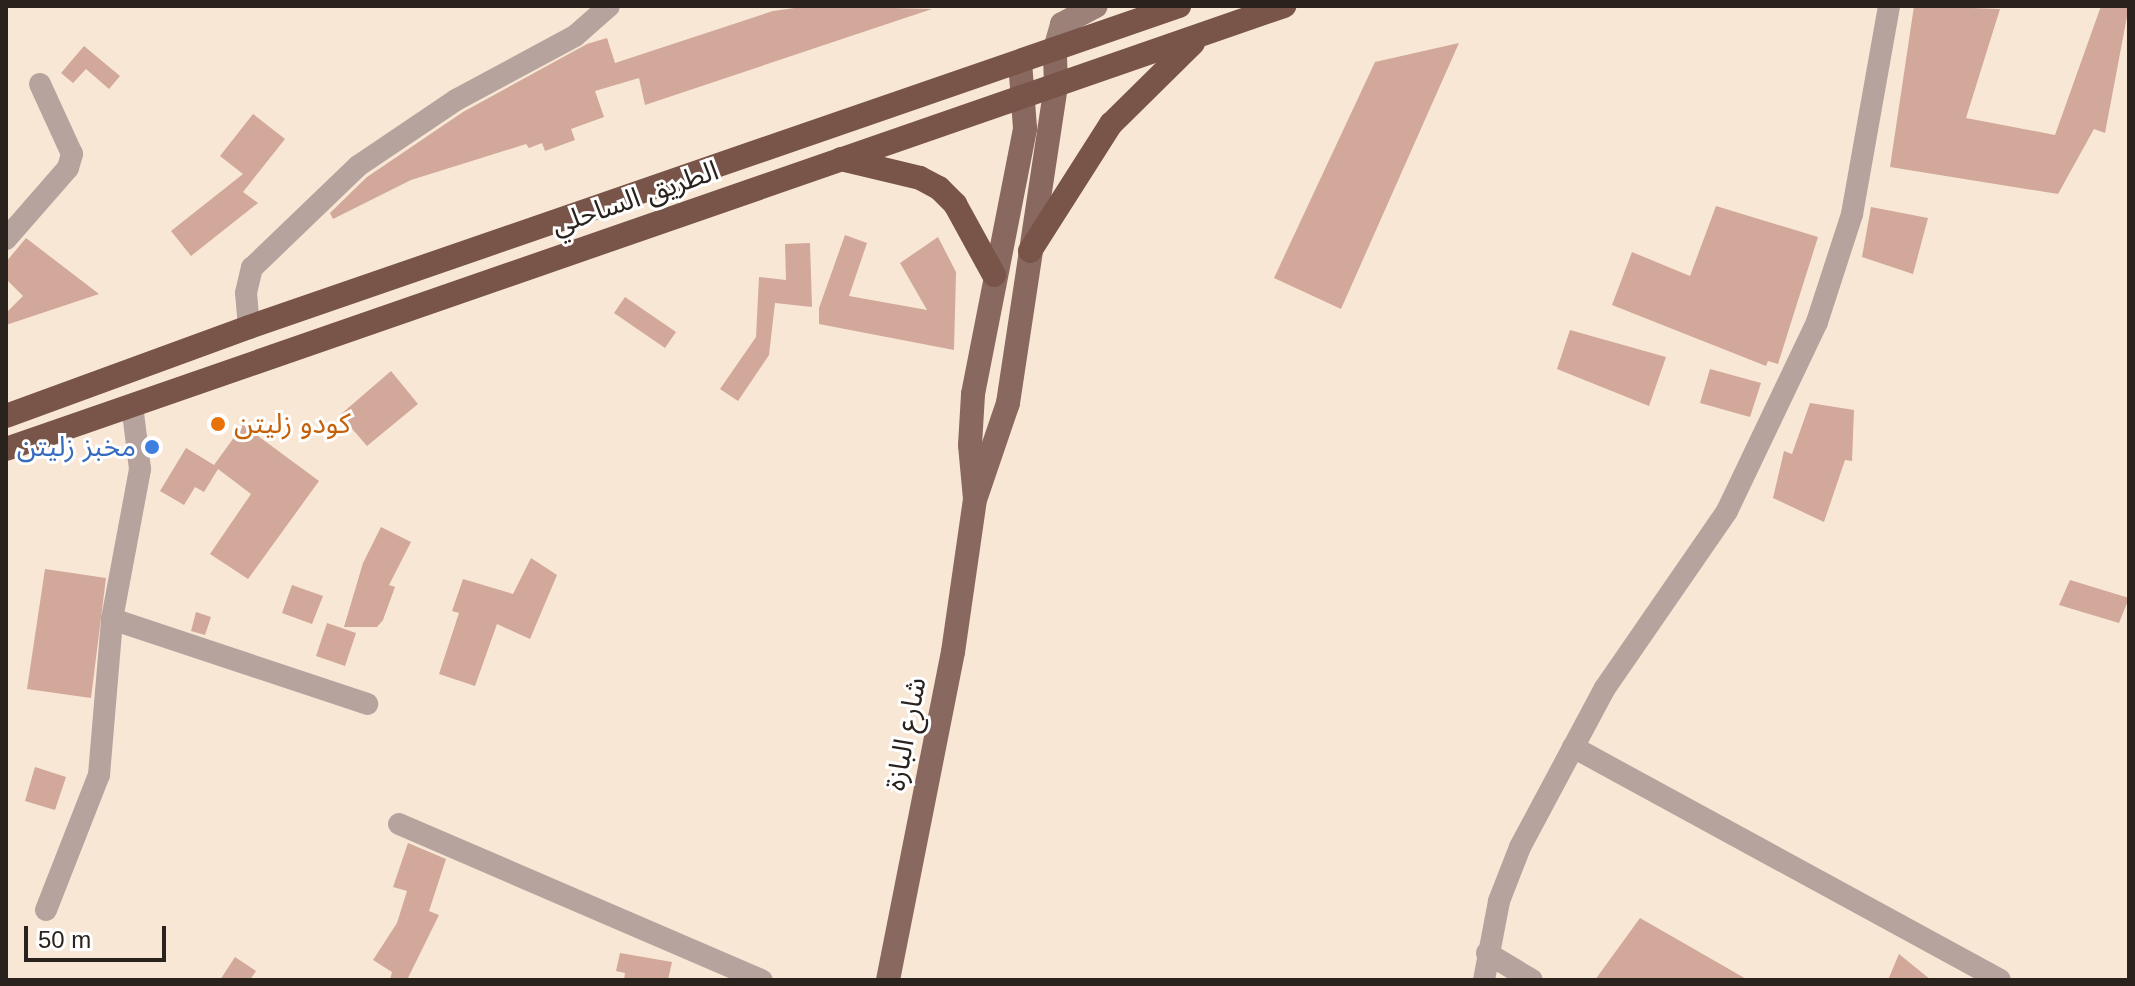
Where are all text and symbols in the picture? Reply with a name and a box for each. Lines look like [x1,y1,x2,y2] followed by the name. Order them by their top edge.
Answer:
[547,154,723,242] street label: الطريق الساحلي
[234,407,351,441] place label: كودو زليتن
[209,415,227,433] marker: كودو زليتن
[17,430,136,464] place label: مخبز زليتن
[143,438,161,456] marker: مخبز زليتن
[879,675,933,793] street label: شارع البازة
[28,910,170,960] scale bar
[38,926,91,953] text: 50 m

